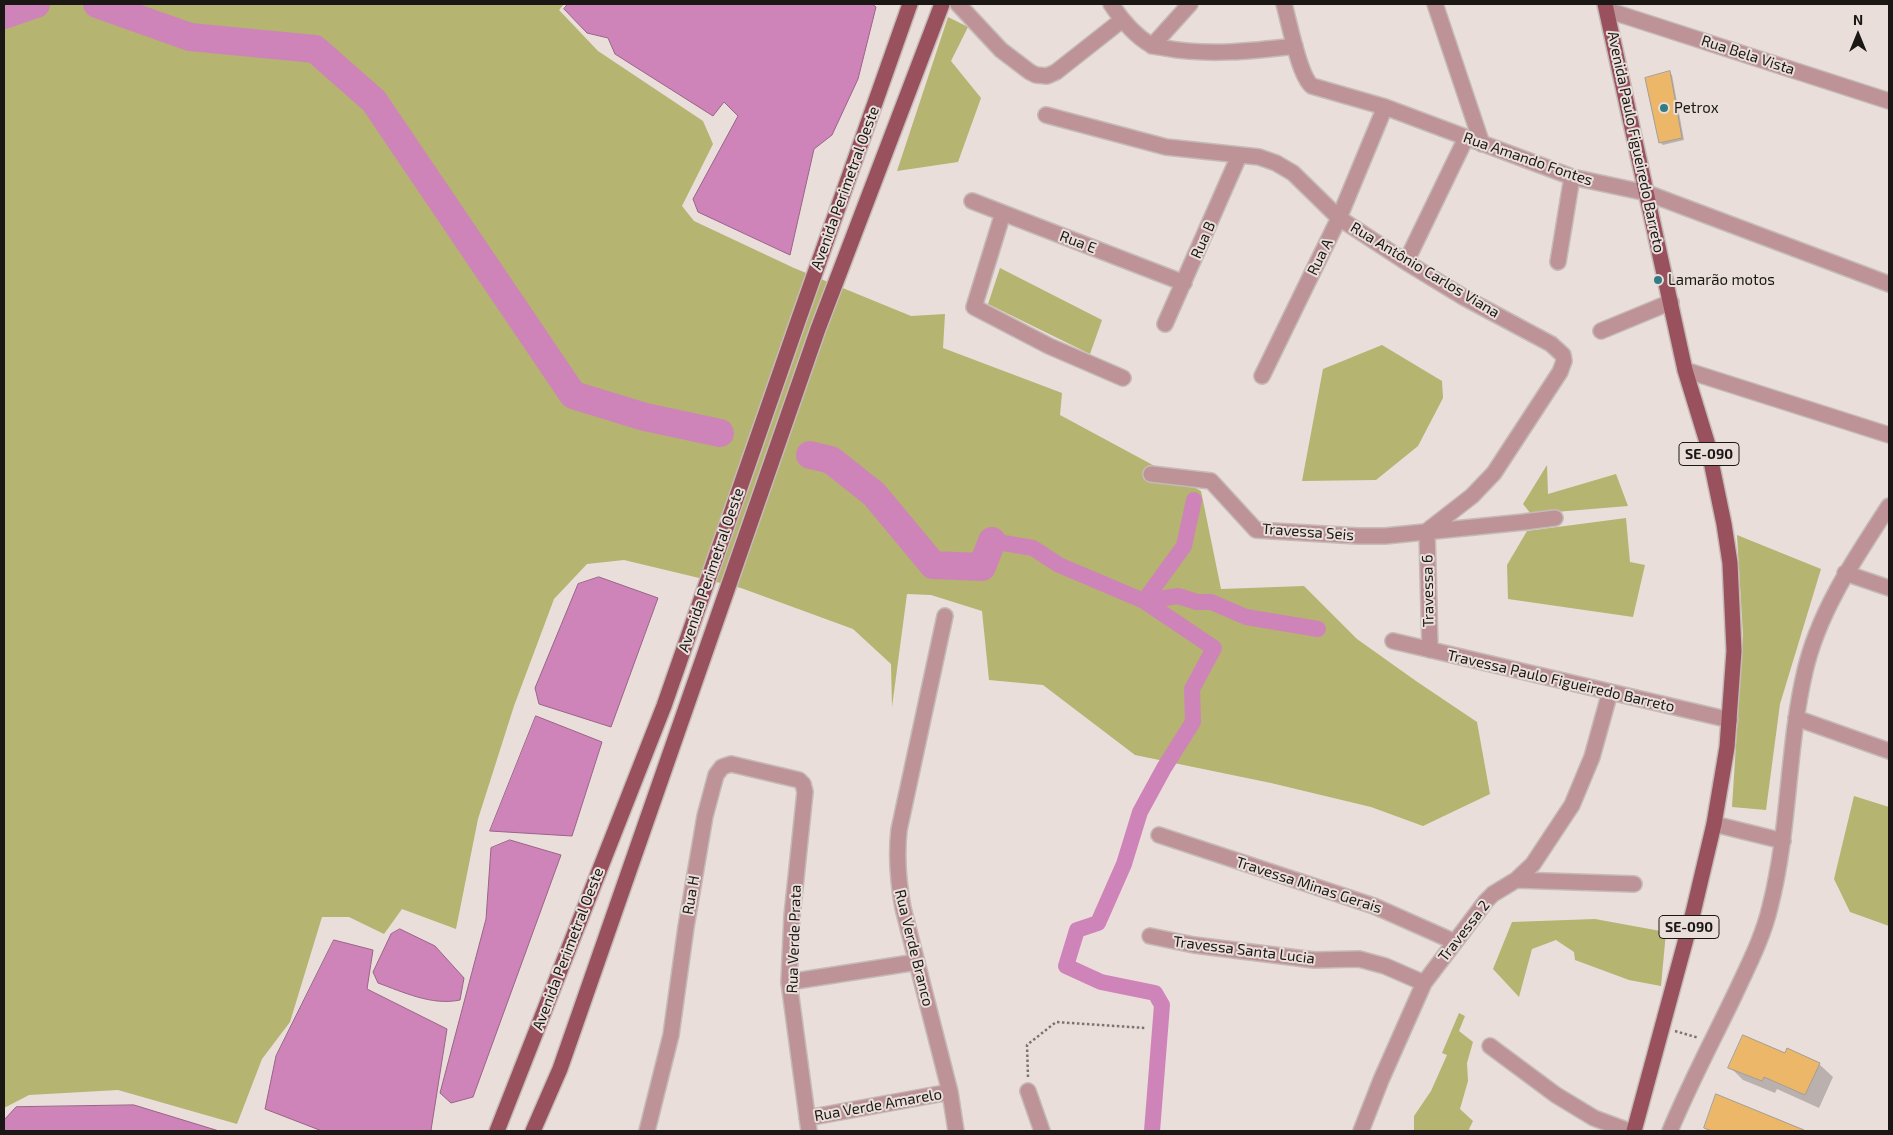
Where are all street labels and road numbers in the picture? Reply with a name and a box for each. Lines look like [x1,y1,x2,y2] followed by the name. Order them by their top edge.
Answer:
[1604,30,1668,254] street label: Avenida Paulo Figueiredo Barreto
[1699,31,1797,79] street label: Rua Bela Vista
[807,104,883,272] street label: Avenida Perimetral Oeste
[1461,128,1595,190] street label: Rua Amando Fontes
[1347,218,1503,322] street label: Rua Antônio Carlos Viana
[1187,219,1219,261] street label: Rua B
[1057,227,1099,257] street label: Rua E
[1303,236,1337,278] street label: Rua A
[1679,442,1739,466] road number: SE-090
[674,486,748,654] street label: Avenida Perimetral Oeste
[1261,520,1355,544] street label: Travessa Seis
[1418,554,1438,628] street label: Travessa 6
[1446,646,1676,716] street label: Travessa Paulo Figueiredo Barreto
[1234,853,1384,917] street label: Travessa Minas Gerais
[529,865,607,1033] street label: Avenida Perimetral Oeste
[679,874,703,916] street label: Rua H
[783,884,805,994] street label: Rua Verde Prata
[891,888,937,1008] street label: Rua Verde Branco
[1435,897,1493,965] street label: Travessa 2
[1659,916,1719,939] road number: SE-090
[1172,932,1316,968] street label: Travessa Santa Lucia
[813,1085,943,1125] street label: Rua Verde Amarelo

